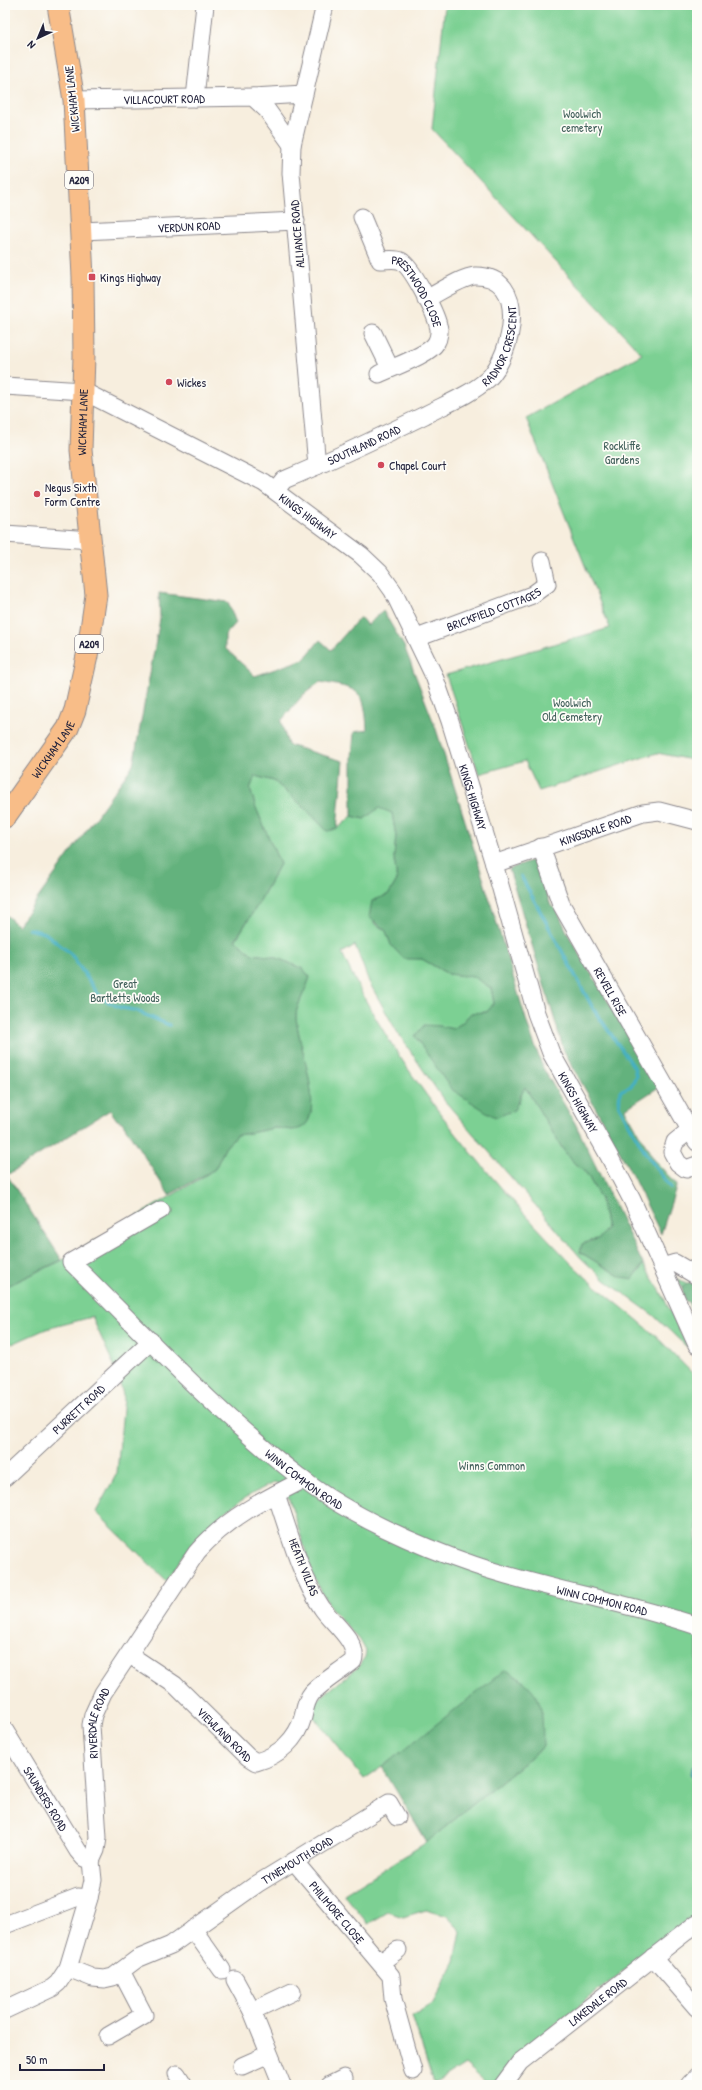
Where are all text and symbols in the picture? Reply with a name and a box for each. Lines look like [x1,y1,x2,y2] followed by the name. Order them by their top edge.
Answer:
[18,18,58,58] north arrow
[24,38,38,52] text: N
[60,64,84,133] street label: WICKHAM LANE
[123,89,205,108] street label: VILLACOURT ROAD
[562,105,602,136] park label: Woolwich cemetery
[65,171,93,189] road number: A209
[286,199,308,269] street label: ALLIANCE ROAD
[157,216,221,236] street label: VERDUN ROAD
[391,251,447,329] street label: PRESTWOOD CLOSE
[100,269,161,286] place label: Kings Highway
[87,272,97,282] marker: Kings Highway
[478,305,520,390] street label: RADNOR CRESCENT
[177,374,206,391] place label: Wickes
[164,377,174,387] marker: Wickes
[72,388,91,456] street label: WICKHAM LANE
[324,420,403,469] street label: SOUTHLAND ROAD
[604,437,641,468] park label: Rockliffe Gardens
[389,457,447,474] place label: Chapel Court
[376,460,386,470] marker: Chapel Court
[44,479,100,510] place label: Negus Sixth Form Centre
[32,489,42,499] marker: Negus Sixth Form Centre
[276,489,341,543] street label: KINGS HIGHWAY
[444,582,545,635] street label: BRICKFIELD COTTAGES
[75,635,103,653] road number: A209
[542,694,602,725] park label: Woolwich Old Cemetery
[27,718,79,781] street label: WICKHAM LANE
[455,762,492,833] street label: KINGS HIGHWAY
[557,809,634,849] street label: KINGSDALE ROAD
[590,964,632,1019] street label: REVELL RISE
[90,975,160,1006] park label: Great Bartletts Woods
[555,1068,603,1136] street label: KINGS HIGHWAY
[48,1380,108,1438] street label: PURRETT ROAD
[262,1445,347,1513] street label: WINN COMMON ROAD
[459,1457,525,1474] park label: Winns Common
[285,1536,323,1599] street label: HEATH VILLAS
[555,1580,650,1619] street label: WINN COMMON ROAD
[82,1683,113,1759] street label: RIVERDALE ROAD
[193,1703,255,1766] street label: VIEWLAND ROAD
[20,1763,72,1834] street label: SAUNDERS ROAD
[258,1831,336,1888] street label: TYNEMOUTH ROAD
[306,1877,369,1948] street label: PHILIMORE CLOSE
[565,1973,630,2029] street label: LAKEDALE ROAD
[20,2046,104,2072] scale bar
[26,2051,47,2068] text: 50 m

